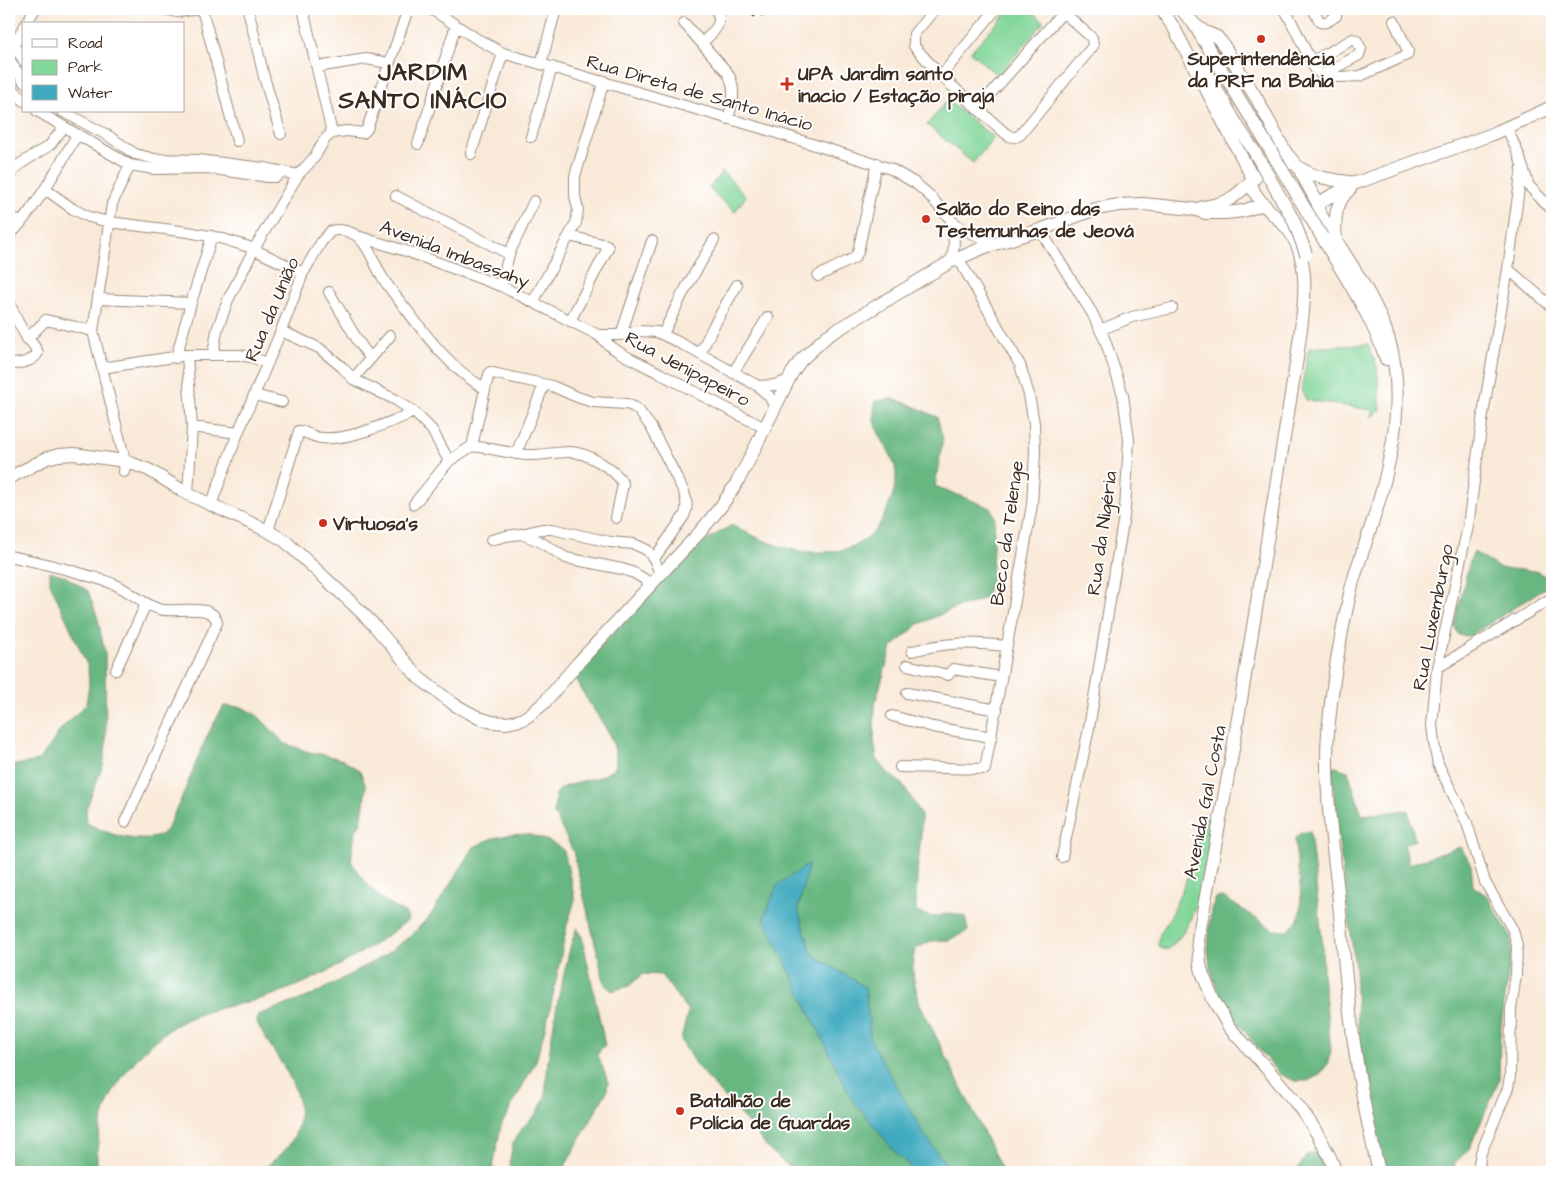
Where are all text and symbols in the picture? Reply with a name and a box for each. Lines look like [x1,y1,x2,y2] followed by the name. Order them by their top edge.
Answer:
[22,22,185,112] legend
[68,33,103,54] text: Road
[1255,33,1267,45] marker: Superintendência da PRF na Bahia
[1186,46,1335,95] place label: Superintendência da PRF na Bahia
[583,48,816,139] street label: Rua Direta de Santo Inácio
[337,56,508,118] district label: JARDIM SANTO INÁCIO
[68,57,103,78] text: Park
[798,61,995,110] place label: UPA Jardim santo inacio / Estação piraja
[780,77,794,91] marker: UPA Jardim santo inacio / Estação piraja
[68,83,112,104] text: Water
[935,196,1134,245] place label: Salão do Reino das Testemunhas de Jeová
[375,213,534,297] street label: Avenida Imbassahy
[920,213,932,225] marker: Salão do Reino das Testemunhas de Jeová
[238,253,307,366] street label: Rua da União
[620,325,755,414] street label: Rua Jenipapeiro
[984,459,1032,608] street label: Beco da Telenge
[1080,469,1126,597] street label: Rua da Nigéria
[332,511,419,538] place label: Virtuosa's
[317,517,329,529] marker: Virtuosa's
[1406,541,1462,693] street label: Rua Luxemburgo
[1177,723,1234,881] street label: Avenida Gal Costa
[690,1088,851,1137] place label: Batalhão de Polícia de Guardas
[674,1105,686,1117] marker: Batalhão de Polícia de Guardas

